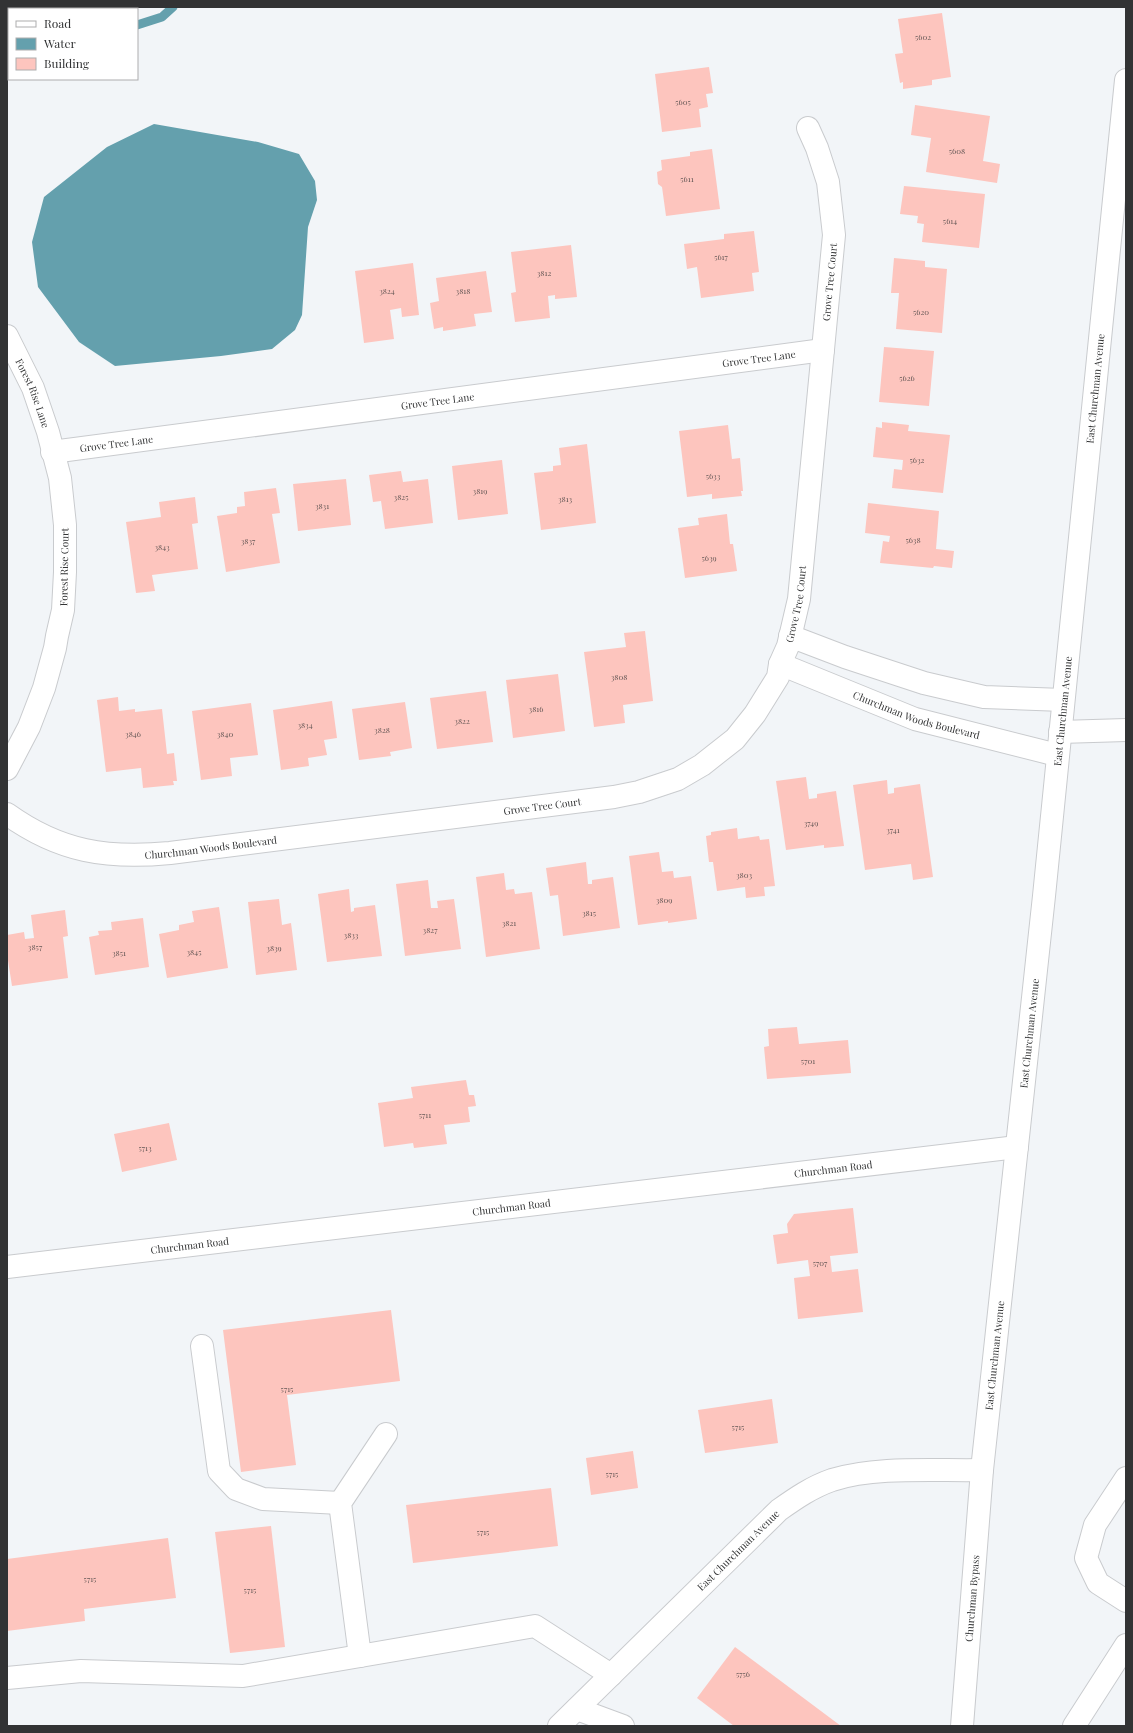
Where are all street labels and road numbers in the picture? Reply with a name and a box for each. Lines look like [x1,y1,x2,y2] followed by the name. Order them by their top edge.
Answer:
[819,242,840,322] street label: Grove Tree Court
[1083,333,1107,444] street label: East Churchman Avenue
[721,347,796,370] street label: Grove Tree Lane
[12,356,53,430] street label: Forest Rise Lane
[400,389,475,413] street label: Grove Tree Lane
[79,432,154,455] street label: Grove Tree Lane
[56,527,72,606] street label: Forest Rise Court
[782,564,809,644] street label: Grove Tree Court
[1050,656,1075,767] street label: East Churchman Avenue
[851,688,982,742] street label: Churchman Woods Boulevard
[503,794,582,818] street label: Grove Tree Court
[144,833,278,862] street label: Churchman Woods Boulevard
[1016,978,1042,1089] street label: East Churchman Avenue
[793,1157,873,1180] street label: Churchman Road
[472,1195,552,1219] street label: Churchman Road
[150,1234,230,1257] street label: Churchman Road
[982,1300,1007,1411] street label: East Churchman Avenue
[694,1507,782,1594] street label: East Churchman Avenue
[962,1555,982,1642] street label: Churchman Bypass

